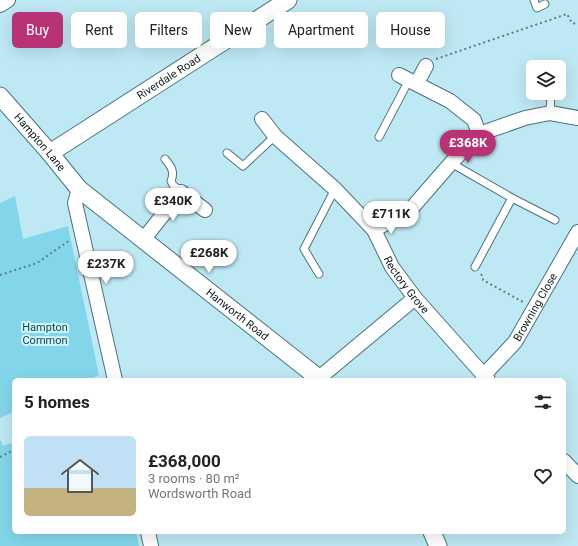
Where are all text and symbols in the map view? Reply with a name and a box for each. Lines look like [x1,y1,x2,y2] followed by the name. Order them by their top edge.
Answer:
[12,12,63,48] chip: Buy
[71,12,127,48] chip: Rent
[135,12,202,48] chip: Filters
[210,12,266,48] chip: New
[274,12,368,48] chip: Apartment
[376,12,445,48] chip: House
[135,52,203,102] street label: Riverdale Road
[526,60,566,100] map controls
[526,60,566,100] button: layers
[11,111,68,174] street label: Hampton Lane
[440,130,496,164] pin: £368K
[449,135,487,150] text: £368K
[145,188,201,222] pin: £340K
[154,193,192,208] text: £340K
[363,201,419,235] pin: £711K
[372,206,410,221] text: £711K
[181,240,237,274] pin: £268K
[190,245,228,260] text: £268K
[78,251,134,285] pin: £237K
[381,254,432,317] street label: Rectory Grove
[87,256,125,271] text: £237K
[511,271,560,344] street label: Browning Close
[203,286,271,343] street label: Hanworth Road
[22,321,68,347] park label: Hampton Common
[532,391,554,413] icon: filters
[24,392,90,412] text: 5 homes
[148,451,221,471] text: £368,000
[56,452,104,500] icon: home
[532,465,554,487] icon: heart
[148,471,240,486] text: 3 rooms · 80 m²
[148,486,251,501] text: Wordsworth Road

